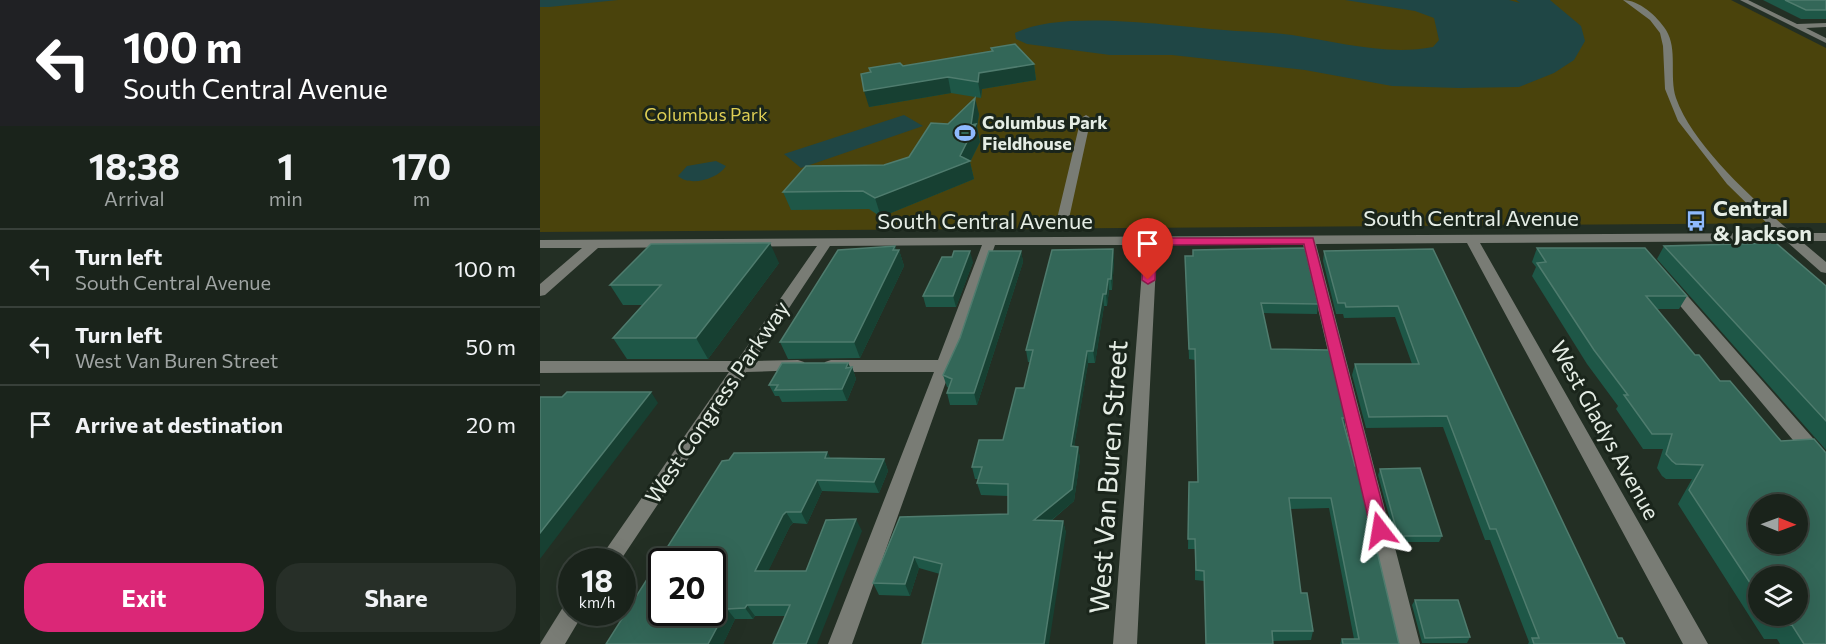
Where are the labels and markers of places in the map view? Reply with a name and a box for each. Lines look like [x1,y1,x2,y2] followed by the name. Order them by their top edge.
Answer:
[982,111,1108,154] place label: Columbus Park Fieldhouse
[953,121,977,145] sports icon: Columbus Park Fieldhouse
[1713,194,1812,246] place label: Central & Jackson
[1684,209,1708,233] bus stop icon: Central & Jackson
[1122,218,1173,280] pin

